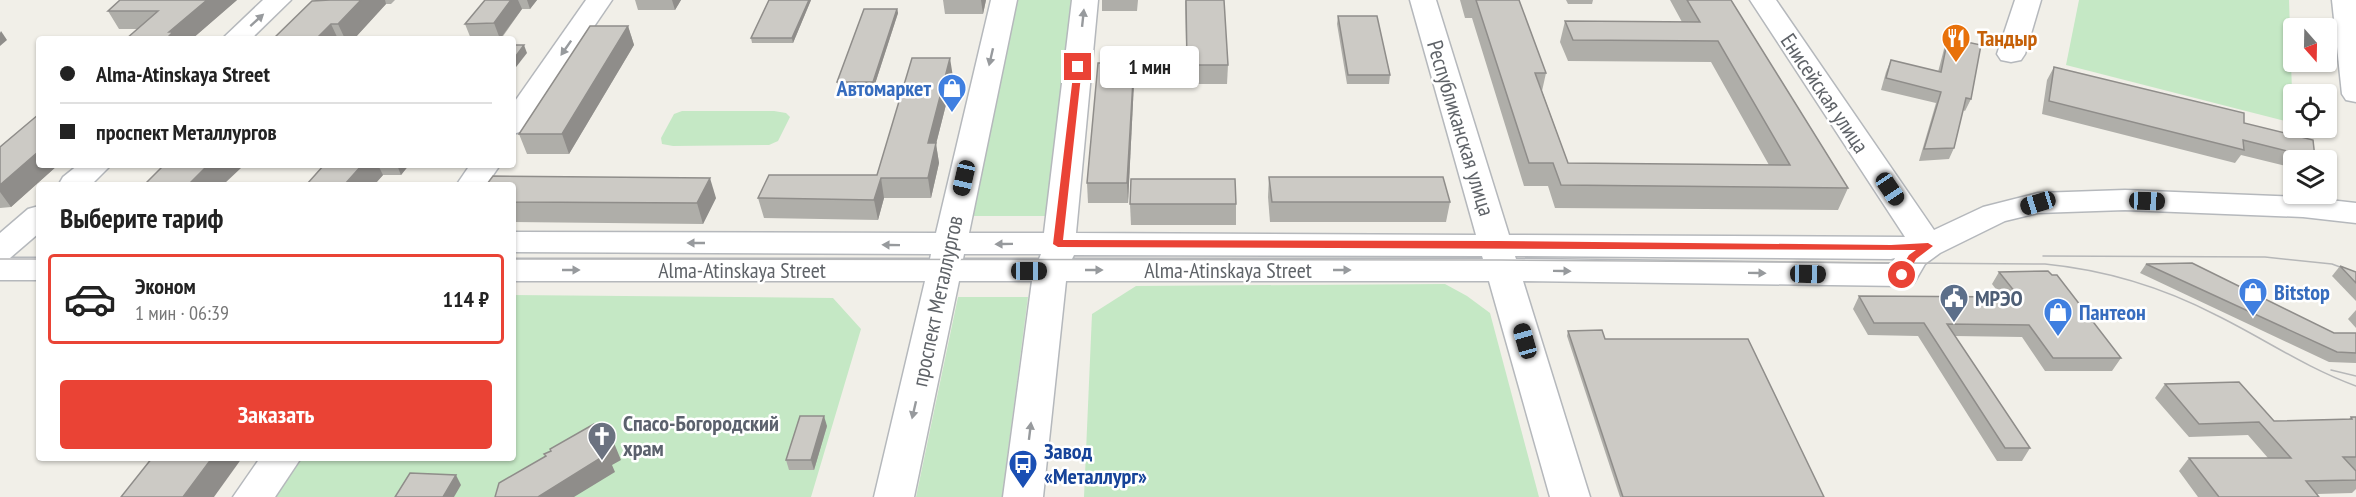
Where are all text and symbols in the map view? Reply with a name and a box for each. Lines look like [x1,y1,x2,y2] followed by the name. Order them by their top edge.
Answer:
[1078,9,1088,28] one-way arrow
[250,13,264,27] one-way arrow
[2283,18,2337,72] north arrow
[2283,18,2337,204] map controls
[1940,22,1972,64] restaurant icon: Тандыр
[1977,24,2038,52] place label: Тандыр
[1775,28,1875,158] street label: Енисейская улица
[1421,37,1501,219] street label: Республиканская улица
[560,40,572,56] one-way arrow
[1099,46,1198,88] callout: 1 мин
[986,48,996,66] one-way arrow
[1064,53,1091,80] route end
[1128,54,1171,80] text: 1 мин
[96,60,270,88] text: Alma-Atinskaya Street
[936,72,968,114] shop icon: Автомаркет
[836,74,931,102] place label: Автомаркет
[2283,84,2337,138] button: locate
[96,118,277,146] text: проспект Металлургов
[2283,150,2337,204] button: layers
[951,158,977,198] car
[1872,169,1908,209] car
[2018,189,2058,217] car
[2129,191,2165,211] car
[60,201,223,235] text: Выберите тариф
[905,213,969,389] street label: проспект Металлургов
[687,238,706,248] one-way arrow
[995,239,1014,249] one-way arrow
[882,240,901,250] one-way arrow
[658,256,826,284] street label: Alma-Atinskaya Street
[1144,256,1312,284] street label: Alma-Atinskaya Street
[1888,261,1915,288] route start
[1011,262,1047,280] car
[562,265,581,275] one-way arrow
[1084,265,1103,275] one-way arrow
[1333,265,1352,275] one-way arrow
[1790,265,1826,283] car
[1553,266,1572,276] one-way arrow
[1748,269,1767,278] one-way arrow
[63,272,117,326] icon: car
[135,272,196,300] text: Эконом
[2237,276,2269,318] shop icon: Bitstop
[2274,278,2330,306] place label: Bitstop
[1938,282,1970,324] public building icon: МРЭО
[1975,284,2023,312] place label: МРЭО
[442,285,489,313] text: 114 ₽
[2042,296,2074,338] shop icon: Пантеон
[2079,298,2146,326] place label: Пантеон
[135,300,229,326] text: 1 мин · 06:39
[1511,321,1539,361] car
[60,380,492,449] button: Заказать
[908,401,918,419] one-way arrow
[623,409,779,462] place label: Спасо-Богородский храм
[586,420,618,462] church icon: Спасо-Богородский храм
[1026,422,1035,441] one-way arrow
[1044,437,1147,490] place label: Завод «Металлург»
[1007,448,1039,490] bus stop icon: Завод «Металлург»

